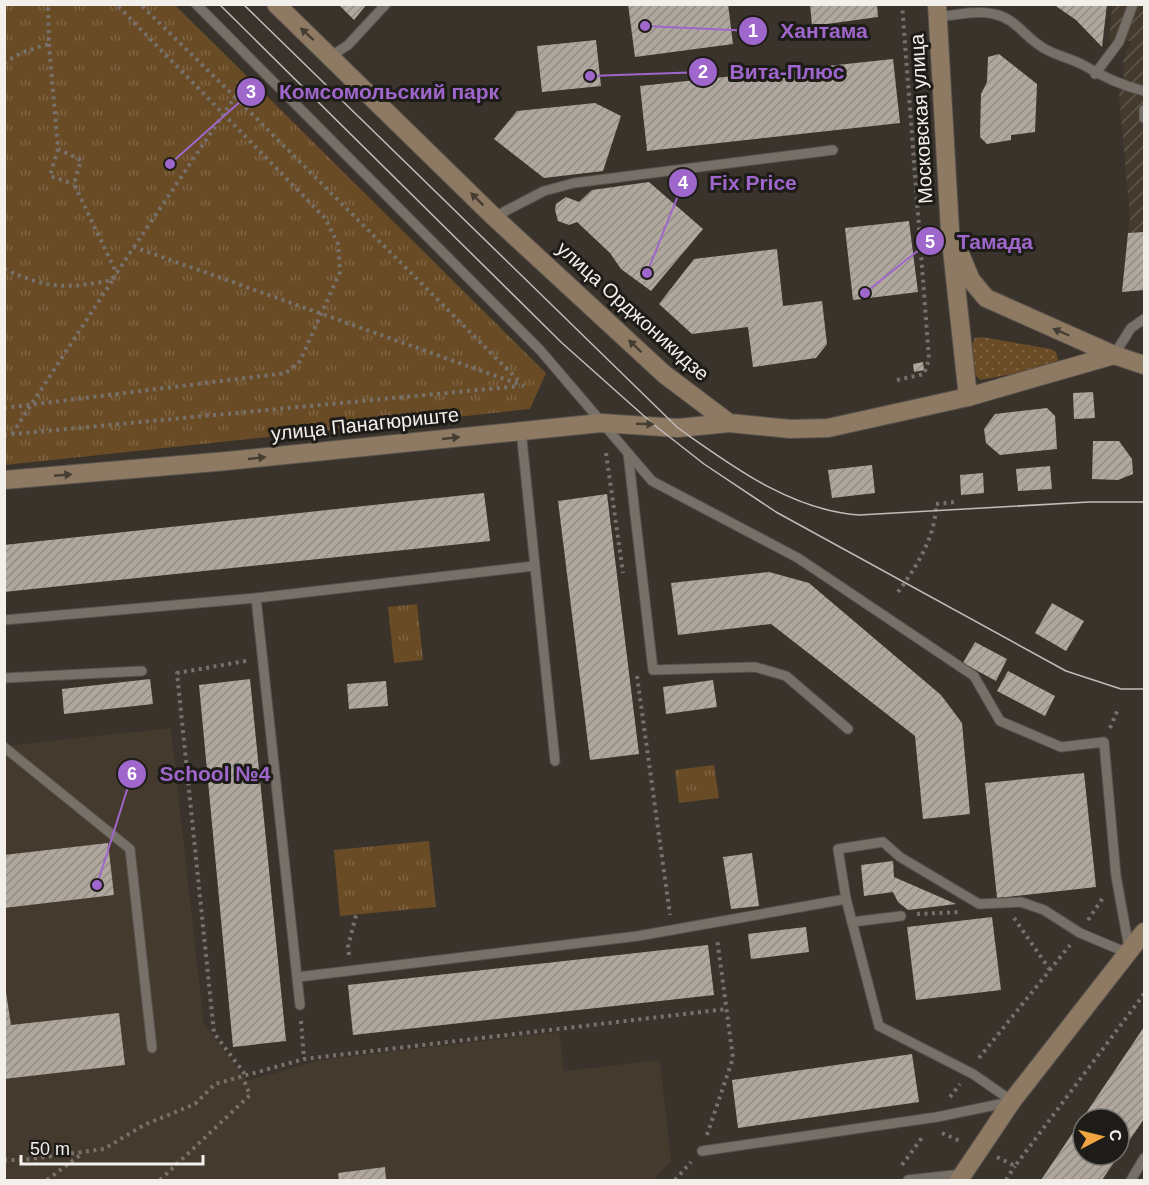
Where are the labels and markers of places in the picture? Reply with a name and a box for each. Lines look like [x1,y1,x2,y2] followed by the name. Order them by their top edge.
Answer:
[738,12,880,51] callout: Хантама
[688,53,856,92] callout: Вита-Плюс
[236,72,511,111] callout: Комсомольский парк
[668,163,809,202] callout: Fix Price
[915,222,1045,261] callout: Тамада
[117,754,282,793] callout: School №4

